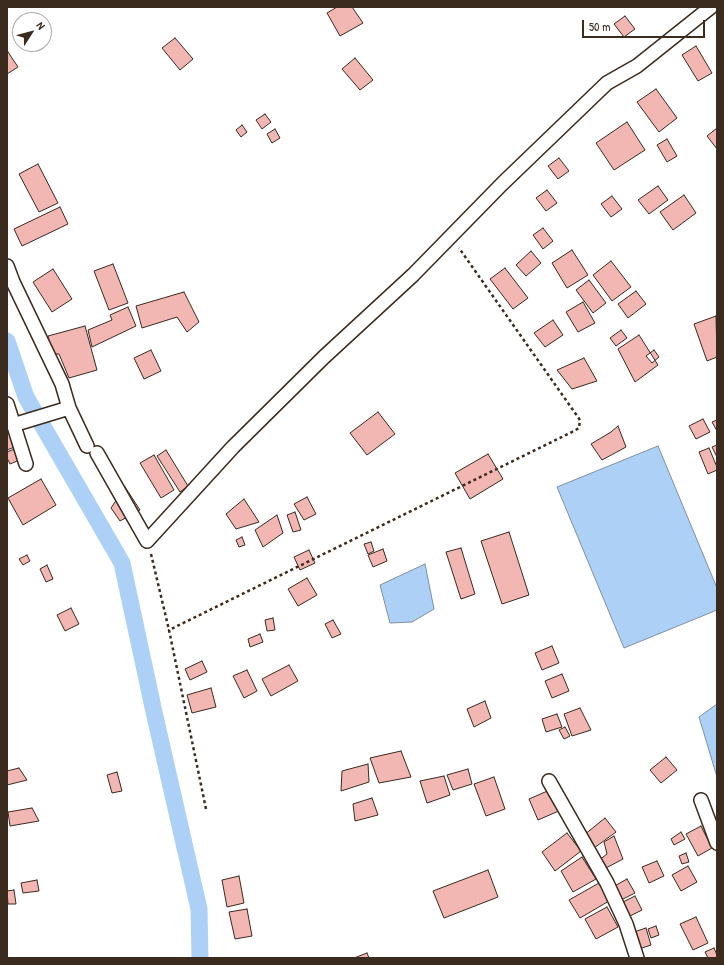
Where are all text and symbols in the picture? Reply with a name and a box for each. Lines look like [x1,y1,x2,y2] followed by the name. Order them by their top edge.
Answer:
[12,12,52,52] north arrow
[584,12,707,38] scale bar
[589,18,610,35] text: 50 m
[34,19,48,32] text: N

